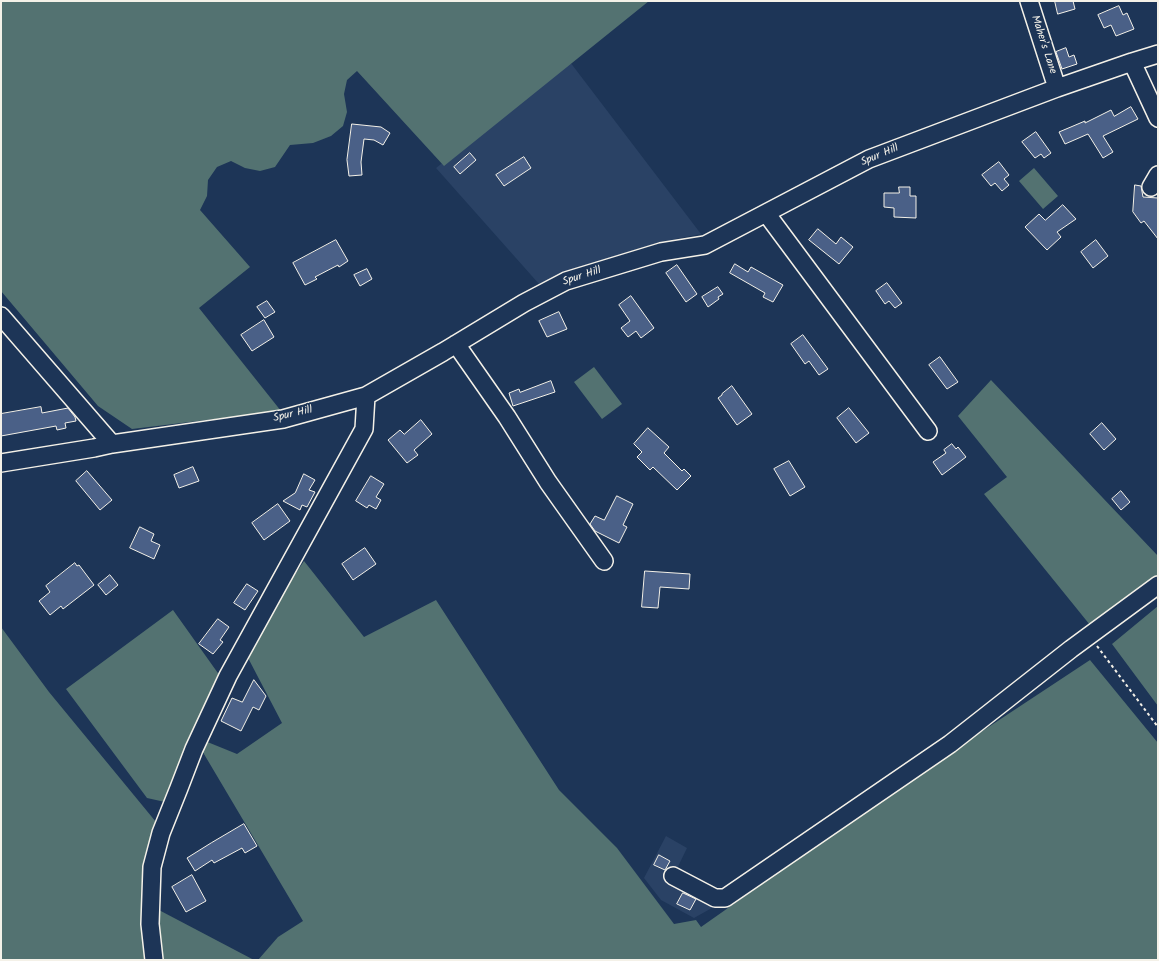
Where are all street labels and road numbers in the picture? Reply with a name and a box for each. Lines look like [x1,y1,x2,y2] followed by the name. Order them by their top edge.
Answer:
[1027,14,1059,76] street label: Maher's Lane
[859,142,901,170] street label: Spur Hill
[561,265,603,289] street label: Spur Hill
[272,404,314,426] street label: Spur Hill

